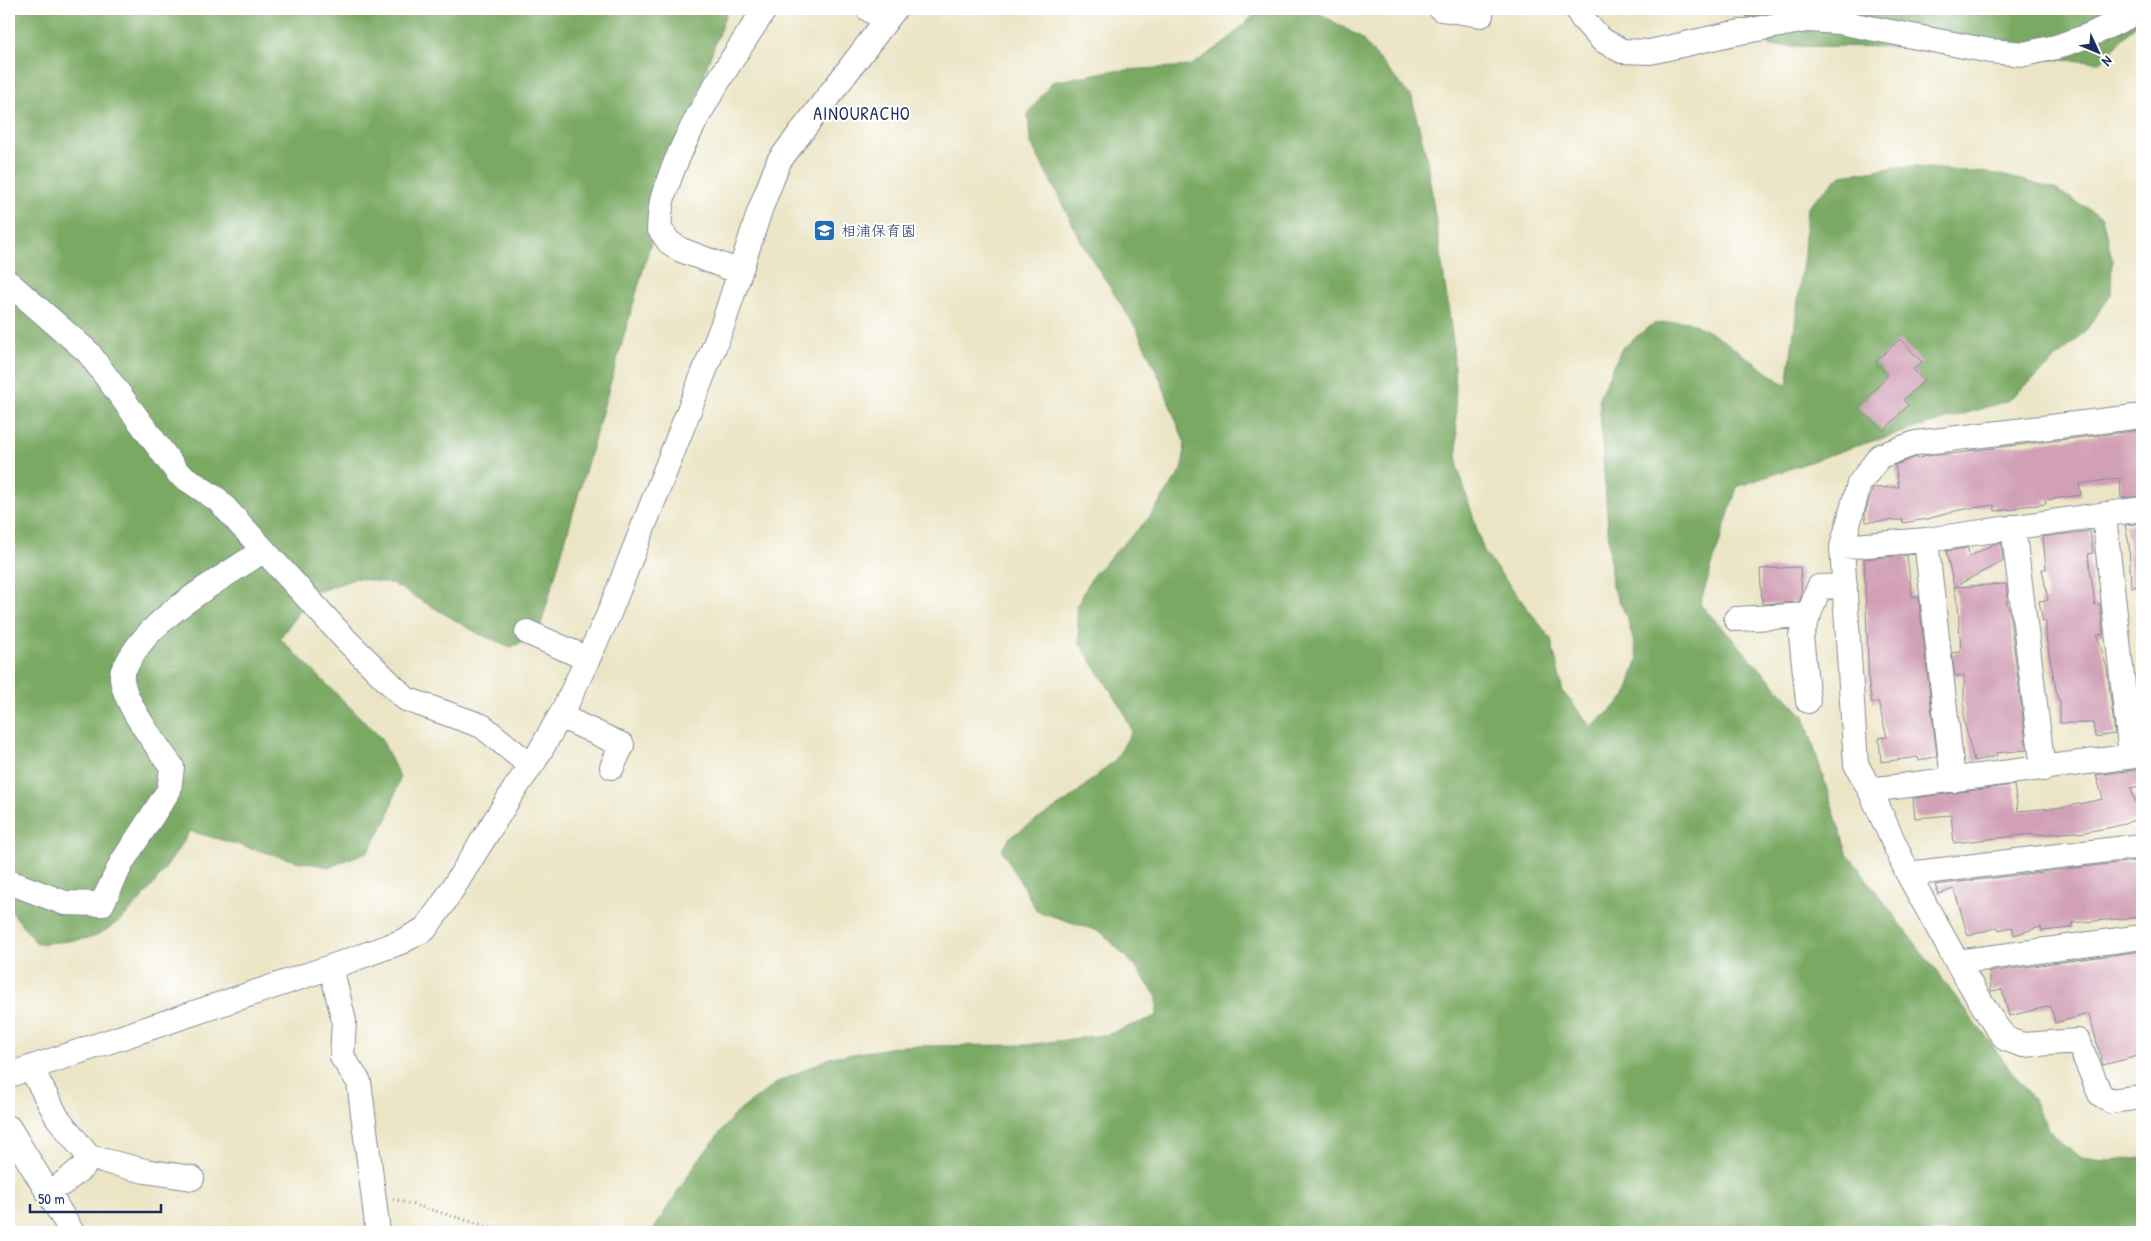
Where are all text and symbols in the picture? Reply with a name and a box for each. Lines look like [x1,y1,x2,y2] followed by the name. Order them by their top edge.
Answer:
[2074,28,2124,78] north arrow
[2098,52,2117,71] text: N
[813,101,911,126] district label: AINOURACHO
[813,219,837,243] school or university icon: 相浦保育園
[841,220,916,241] place label: 相浦保育園
[30,1181,161,1213] scale bar
[38,1188,65,1209] text: 50 m

